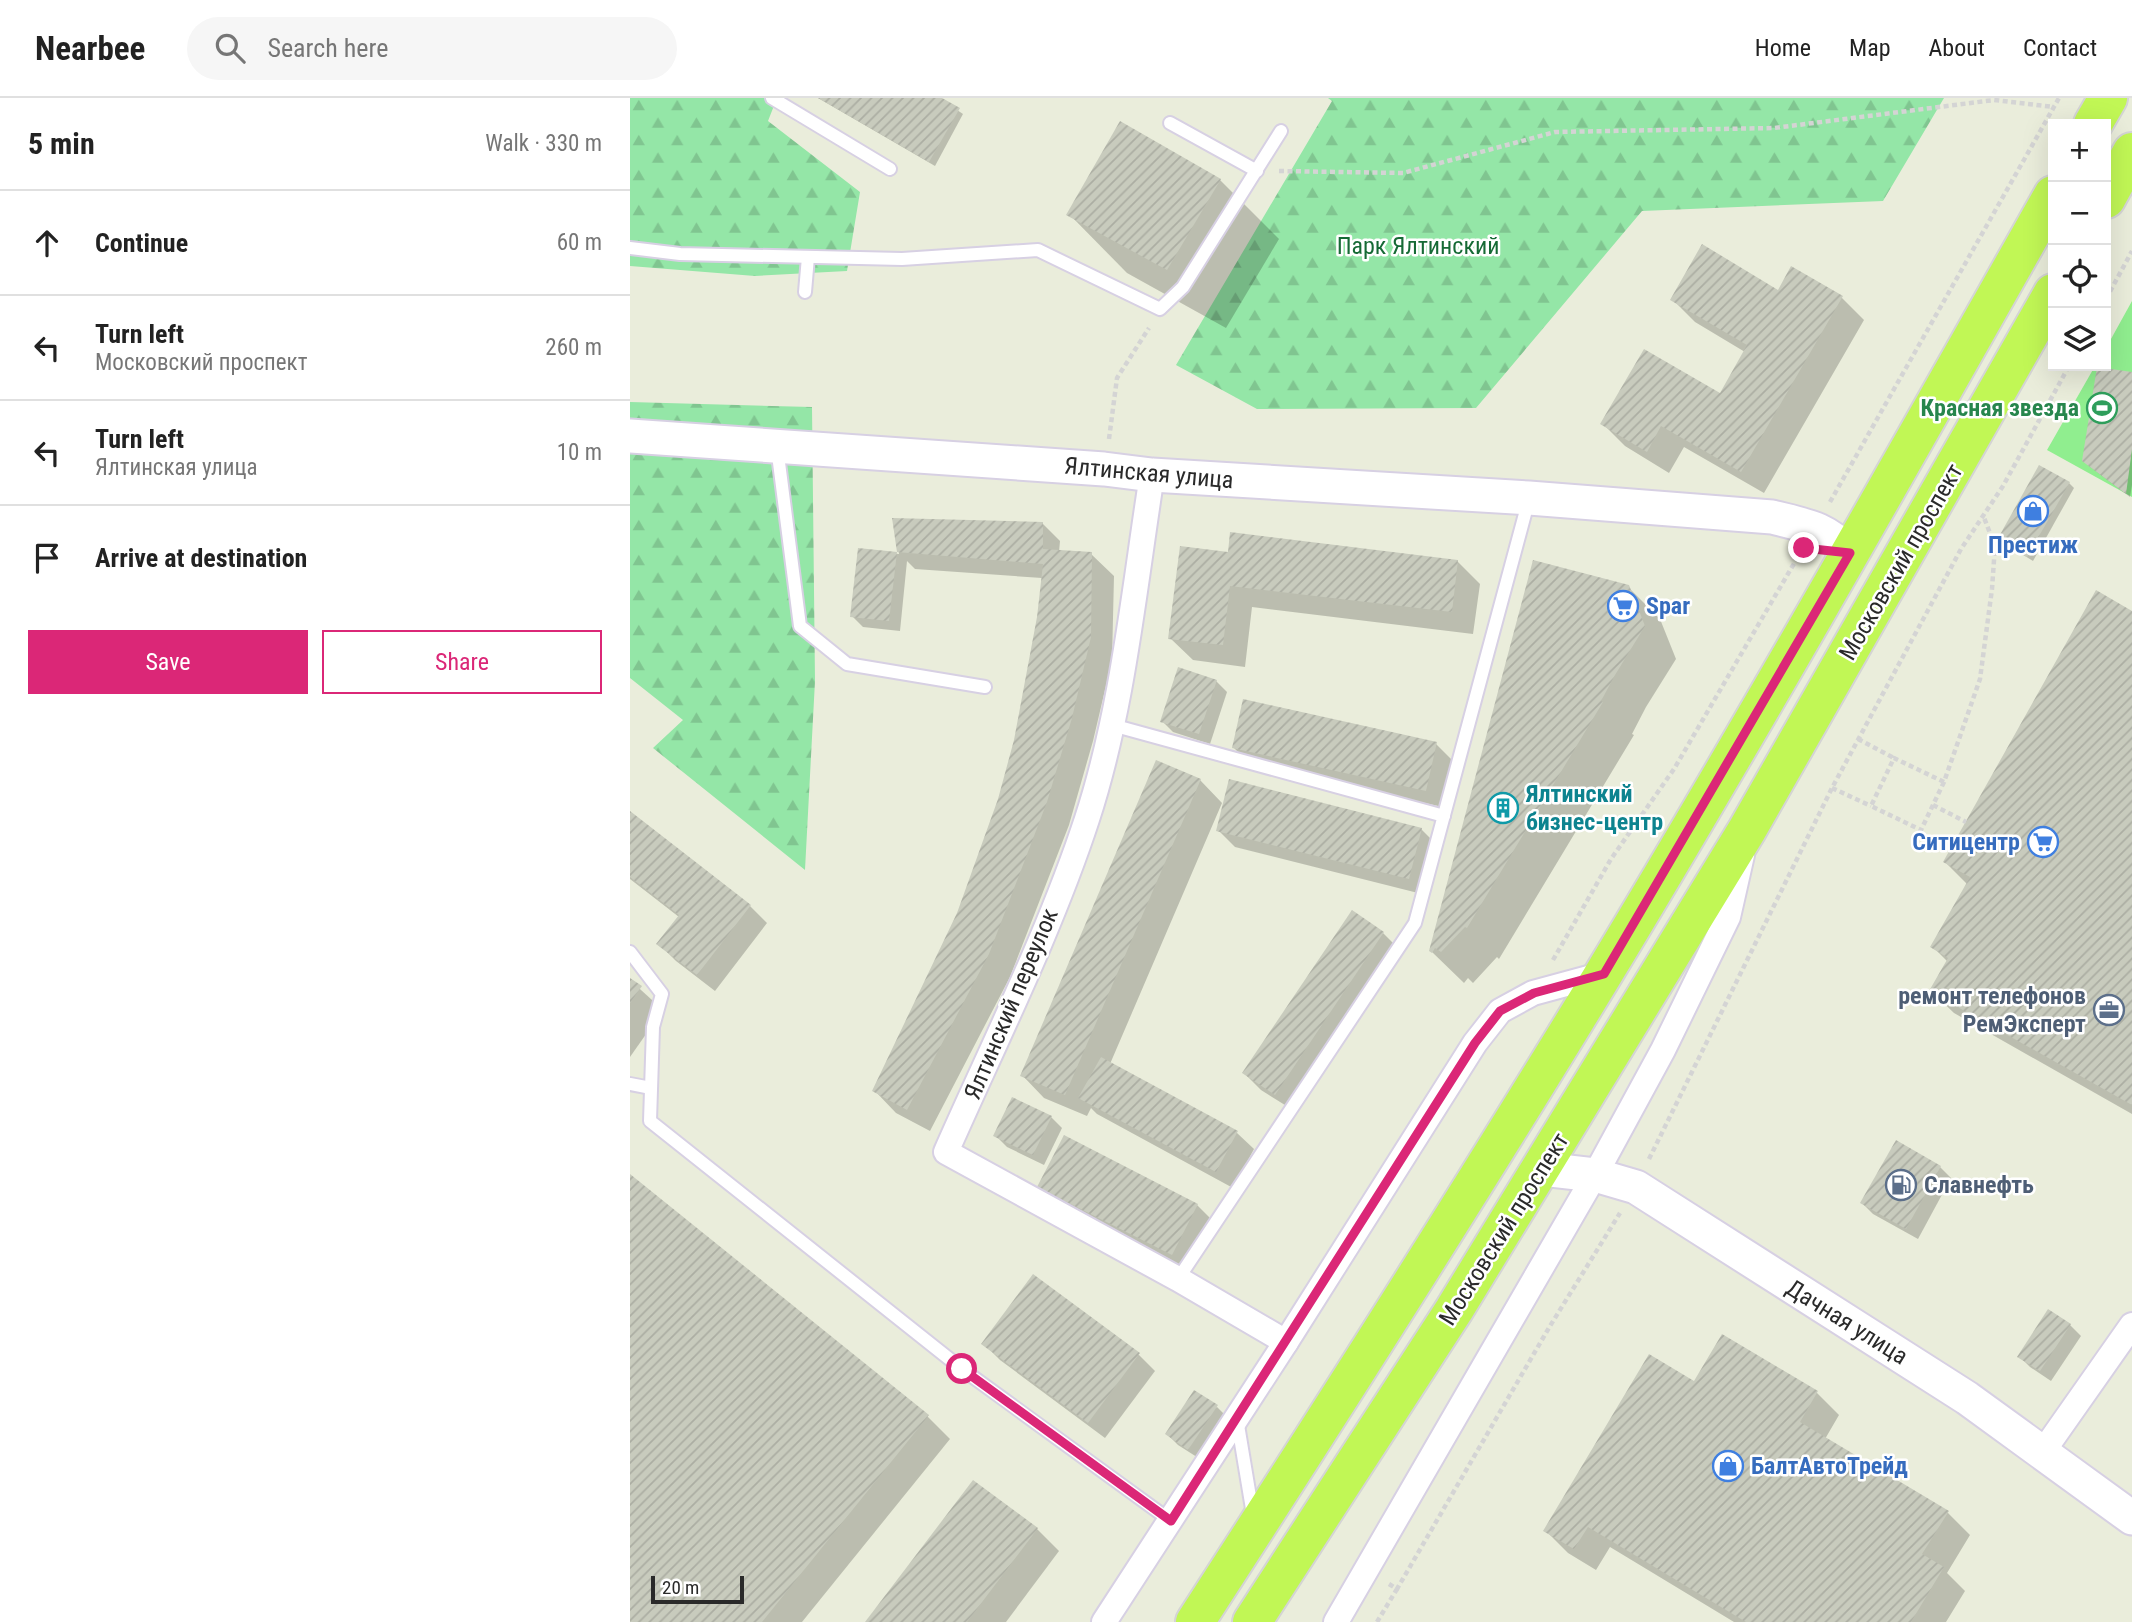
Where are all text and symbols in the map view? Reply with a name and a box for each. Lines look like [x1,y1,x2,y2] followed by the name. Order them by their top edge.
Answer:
[187,17,677,80] search box
[35,29,145,68] text: Nearbee
[211,29,249,67] icon: search
[267,33,388,63] text: Search here
[1755,34,1811,62] text: Home
[1849,34,1891,62] text: Map
[1929,34,1985,62] text: About
[2023,34,2097,62] text: Contact
[2048,119,2111,371] map controls
[2048,119,2111,182] button: +
[28,126,95,161] text: 5 min
[485,130,602,157] text: Walk · 330 m
[2048,182,2111,245] button: −
[28,224,66,262] icon: ahead
[95,228,188,258] text: Continue
[557,229,602,256] text: 60 m
[1337,232,1499,260] park label: Парк Ялтинский
[2048,245,2111,308] button: locate
[2048,308,2111,371] button: layers
[95,319,184,349] text: Turn left
[28,329,66,367] icon: left
[545,334,602,361] text: 260 m
[95,349,307,376] text: Московский проспект
[2085,391,2119,425] sports icon: Красная звезда
[1921,394,2079,422] place label: Красная звезда
[95,424,184,454] text: Turn left
[28,434,66,472] icon: left
[557,439,602,466] text: 10 m
[1063,452,1235,494] street label: Ялтинская улица
[95,454,258,481] text: Ялтинская улица
[1833,459,1969,665] street label: Московский проспект
[2016,494,2050,528] shop icon: Престиж
[1988,531,2078,559] place label: Престиж
[1788,532,1819,563] route end
[28,539,66,577] icon: arrive
[95,543,307,573] text: Arrive at destination
[1606,589,1640,623] supermarket icon: Spar
[1646,592,1690,620] place label: Spar
[28,630,308,694] button: Save
[322,630,602,694] button: Share
[1525,780,1663,836] place label: Ялтинский бизнес-центр
[1486,791,1520,825] building icon: Ялтинский бизнес-центр
[2026,825,2060,859] supermarket icon: Ситицентр
[1912,828,2020,856] place label: Ситицентр
[958,904,1064,1104] street label: Ялтинский переулок
[1898,982,2086,1038] place label: ремонт телефонов РемЭксперт
[2092,993,2126,1027] office icon: ремонт телефонов РемЭксперт
[1433,1128,1575,1330] street label: Московский проспект
[1884,1168,1918,1202] fuel station icon: Славнефть
[1924,1171,2034,1199] place label: Славнефть
[1781,1274,1913,1370] street label: Дачная улица
[946,1353,977,1384] route start
[1711,1449,1745,1483] shop icon: БалтАвтоТрейд
[1751,1452,1908,1480] place label: БалтАвтоТрейд
[651,1573,744,1605] scale bar
[662,1576,699,1599] text: 20 m

